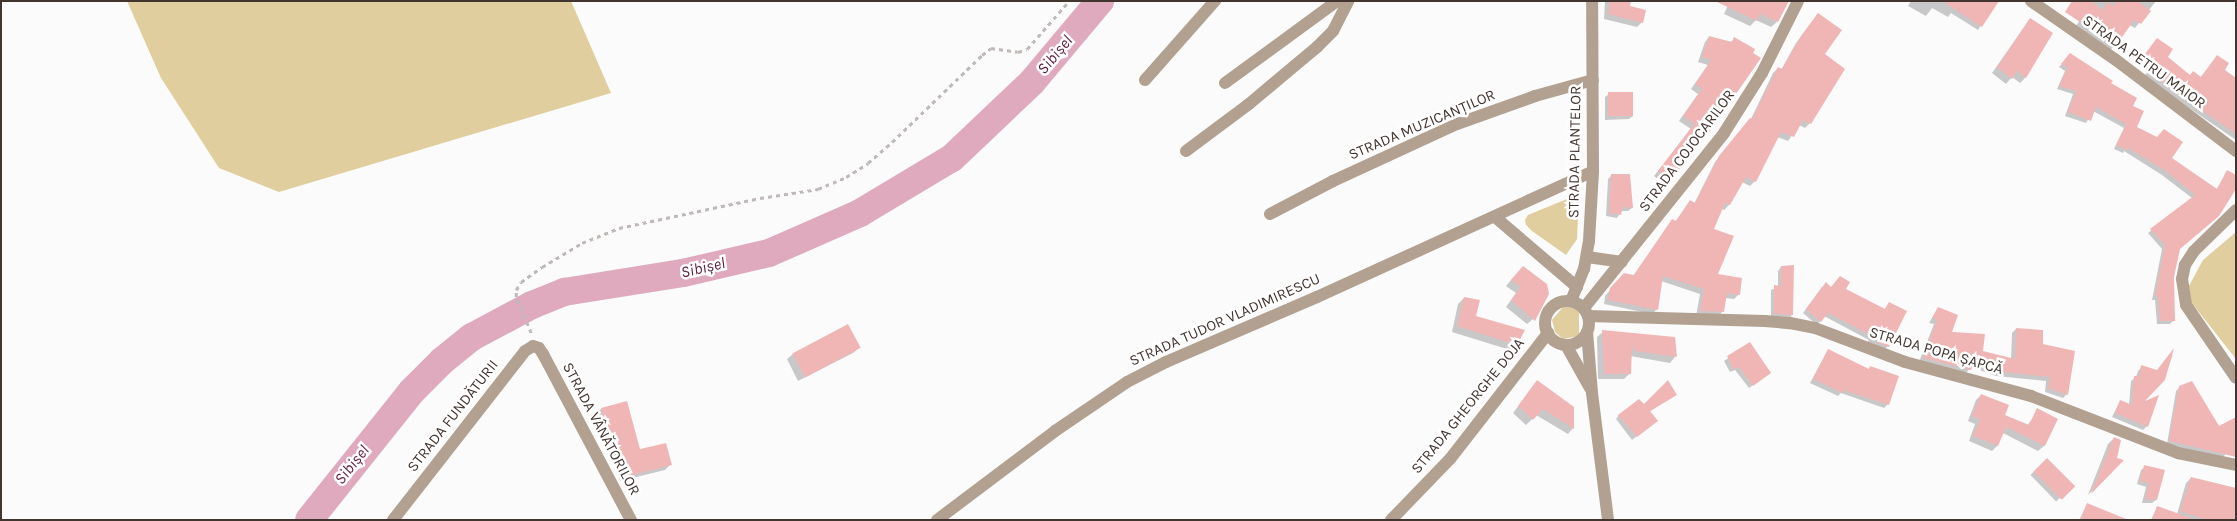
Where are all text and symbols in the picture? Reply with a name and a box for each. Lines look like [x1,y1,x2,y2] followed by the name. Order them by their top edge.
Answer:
[2079,11,2209,113] street label: STRADA PETRU MAIOR
[1033,32,1077,78] water label: Sibișel
[1346,86,1498,164] street label: STRADA MUZICANȚILOR
[1565,86,1585,218] street label: STRADA PLANTELOR
[1635,86,1739,216] street label: STRADA COJOCARILOR
[679,254,727,282] water label: Sibișel
[1127,270,1323,370] street label: STRADA TUDOR VLADIMIRESCU
[1867,323,2005,379] street label: STRADA POPA ȘAPCĂ
[1408,335,1528,477] street label: STRADA GHEORGHE DOJA
[404,356,502,476] street label: STRADA FUNDĂTURII
[558,360,644,498] street label: STRADA VÂNĂTORILOR
[330,442,374,488] water label: Sibișel

